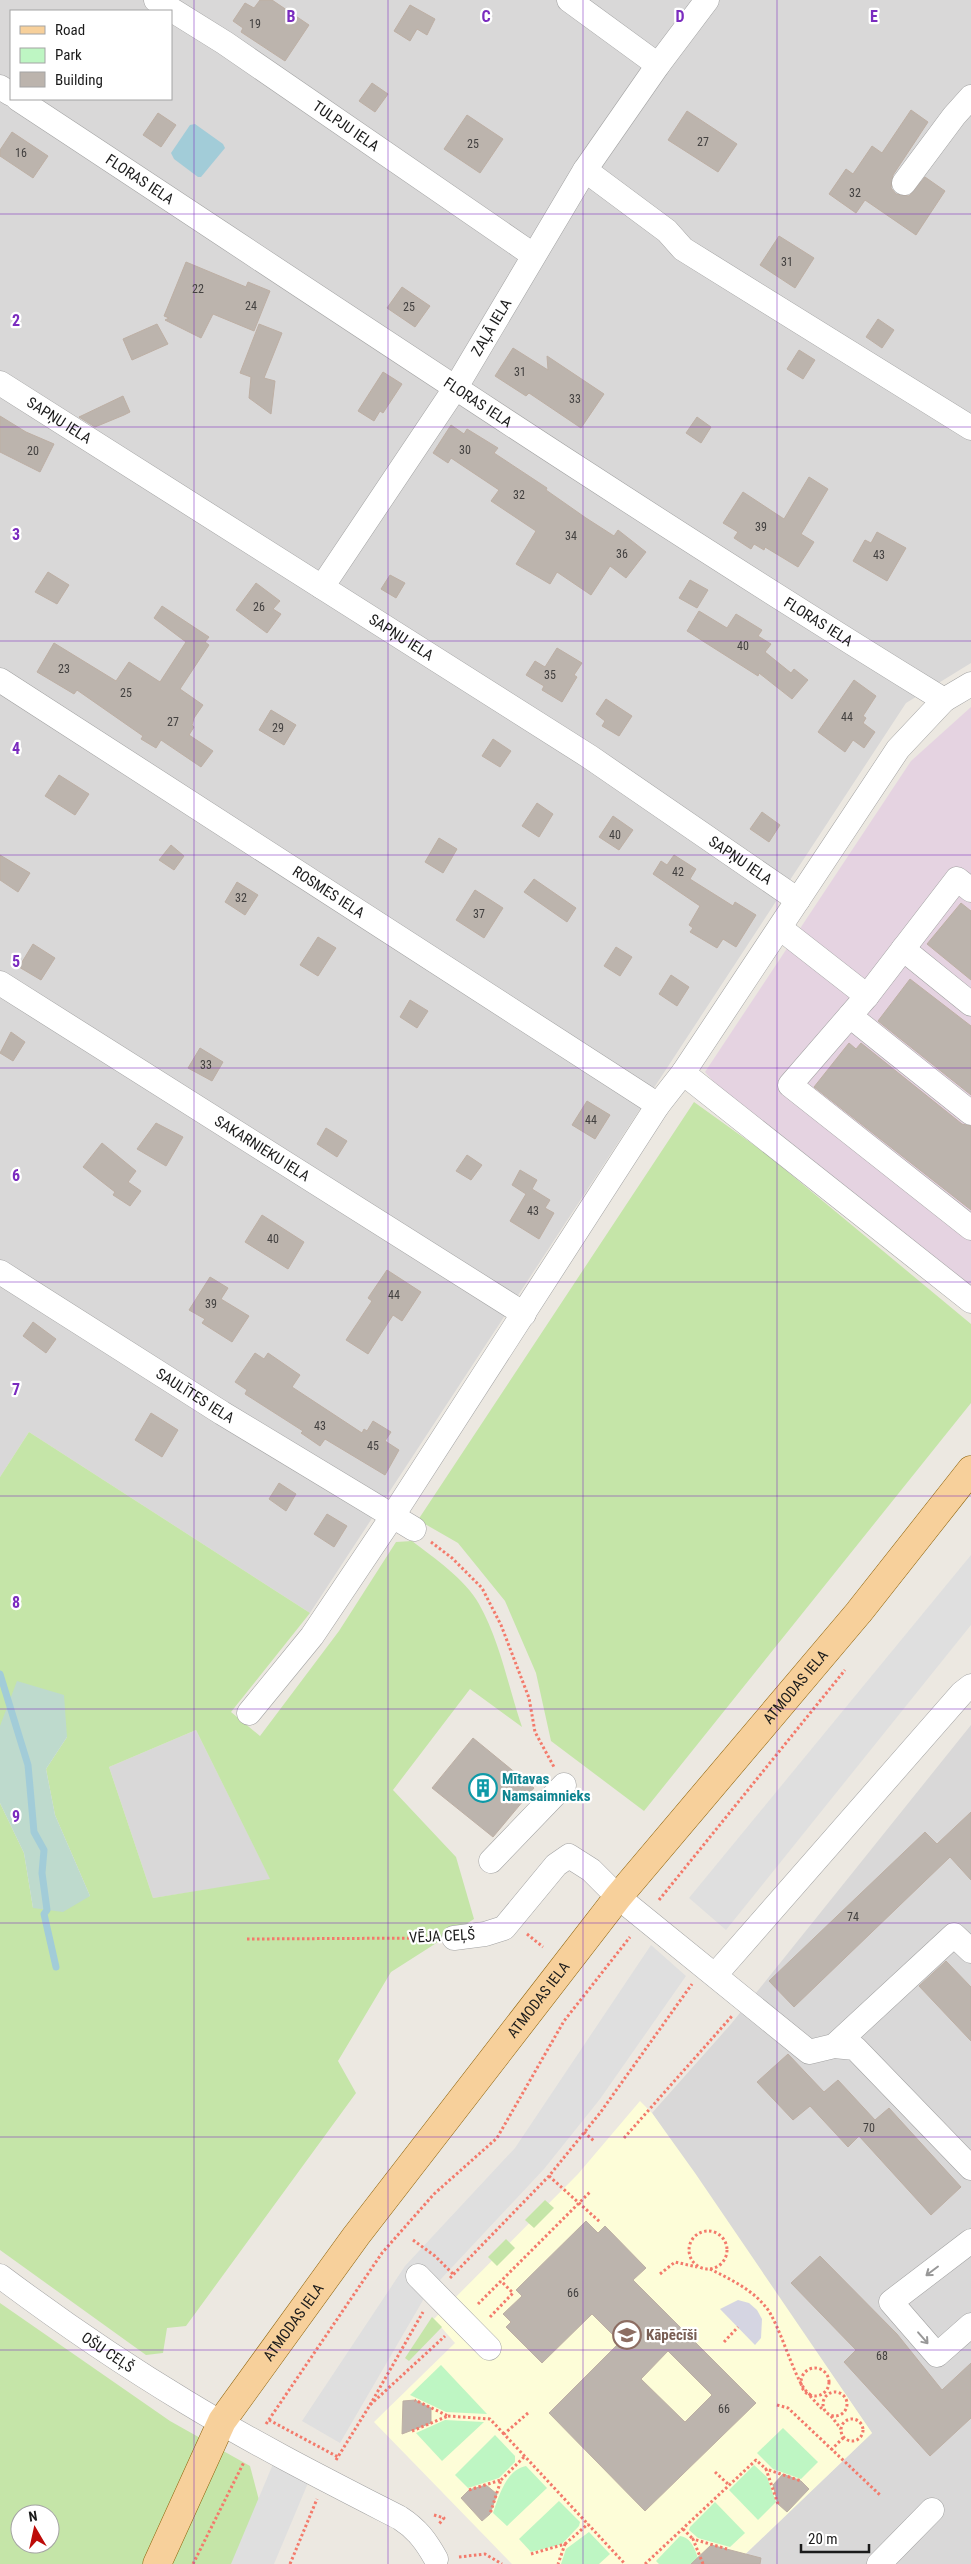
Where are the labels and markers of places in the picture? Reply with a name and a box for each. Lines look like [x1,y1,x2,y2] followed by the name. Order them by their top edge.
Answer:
[502,1770,591,1805] place label: Mītavas Namsaimnieks
[468,1773,498,1803] building icon: Mītavas Namsaimnieks
[612,2320,642,2350] school or university icon: Kāpēcīši
[646,2326,697,2344] place label: Kāpēcīši

